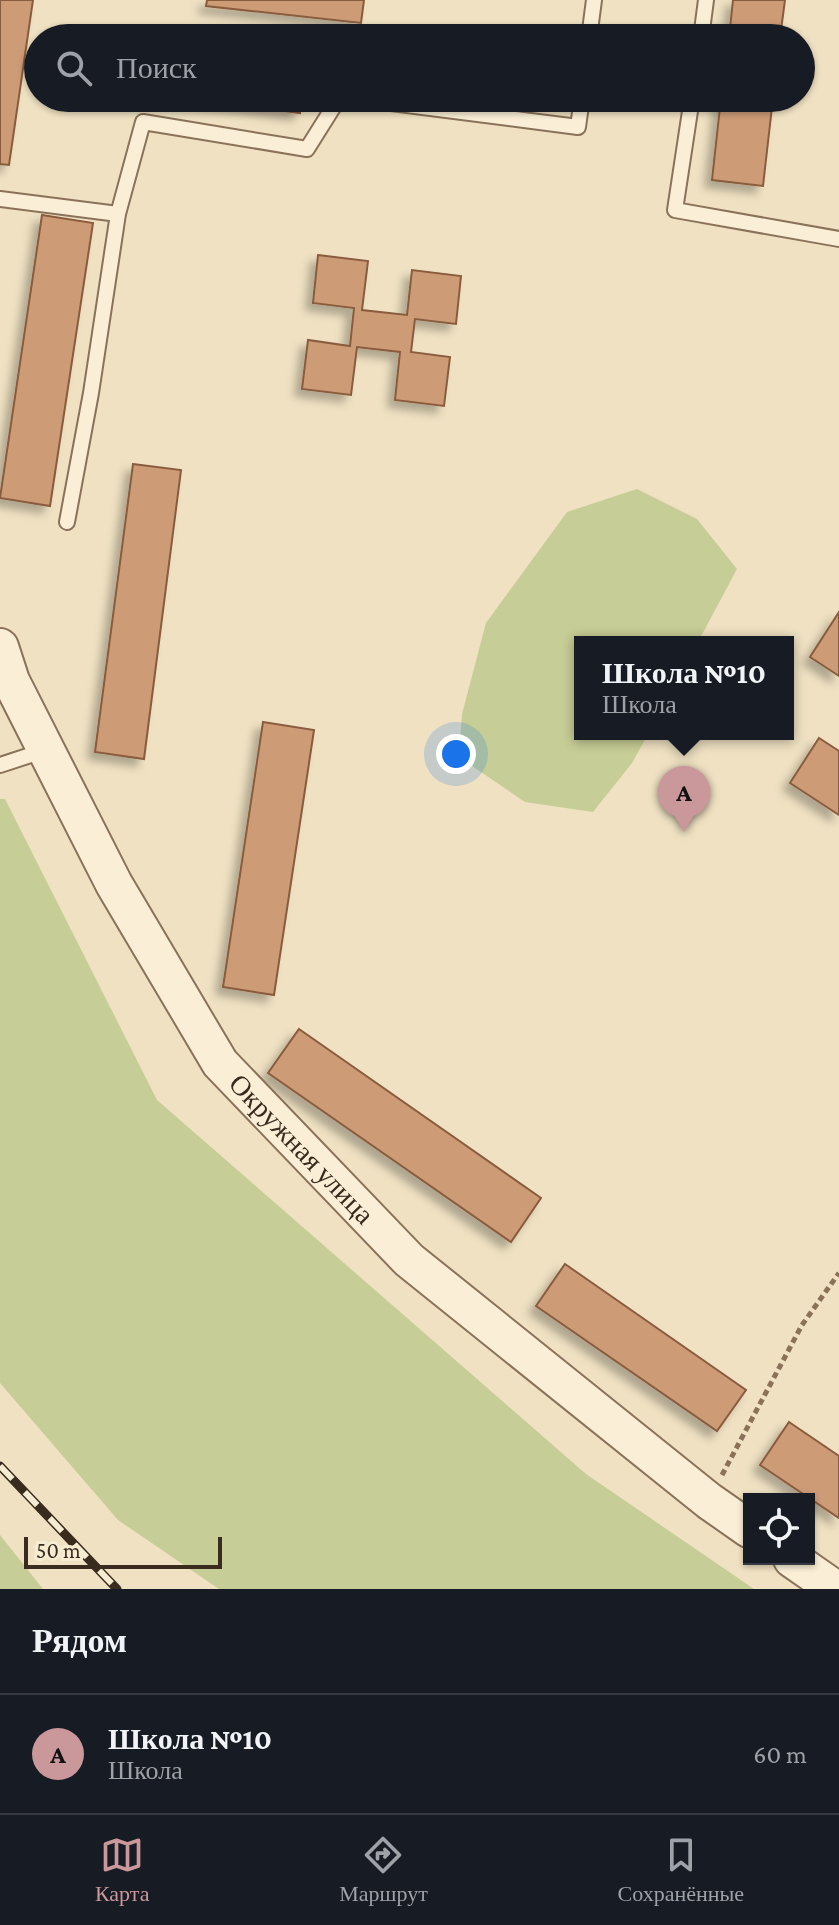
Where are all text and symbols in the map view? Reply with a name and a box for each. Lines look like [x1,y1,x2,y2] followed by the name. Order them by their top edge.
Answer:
[24,24,815,112] search box
[52,46,96,90] icon: search
[116,51,197,84] text: Поиск
[574,636,794,740] popup
[602,656,766,689] text: Школа №10
[602,690,677,719] text: Школа
[436,734,476,774] your location
[658,766,710,832] pin: A
[223,1067,381,1230] street label: Окружная улица
[743,1493,815,1565] map controls
[743,1493,815,1565] button: locate
[24,1533,222,1569] scale bar
[36,1538,81,1563] text: 50 m
[32,1622,127,1659] text: Рядом
[108,1722,272,1755] text: Школа №10
[50,1740,66,1769] text: A
[753,1740,807,1769] text: 60 m
[108,1756,183,1785] text: Школа
[95,1833,149,1907] tab: Карта
[339,1833,428,1907] tab: Маршрут
[618,1833,744,1907] tab: Сохранённые

